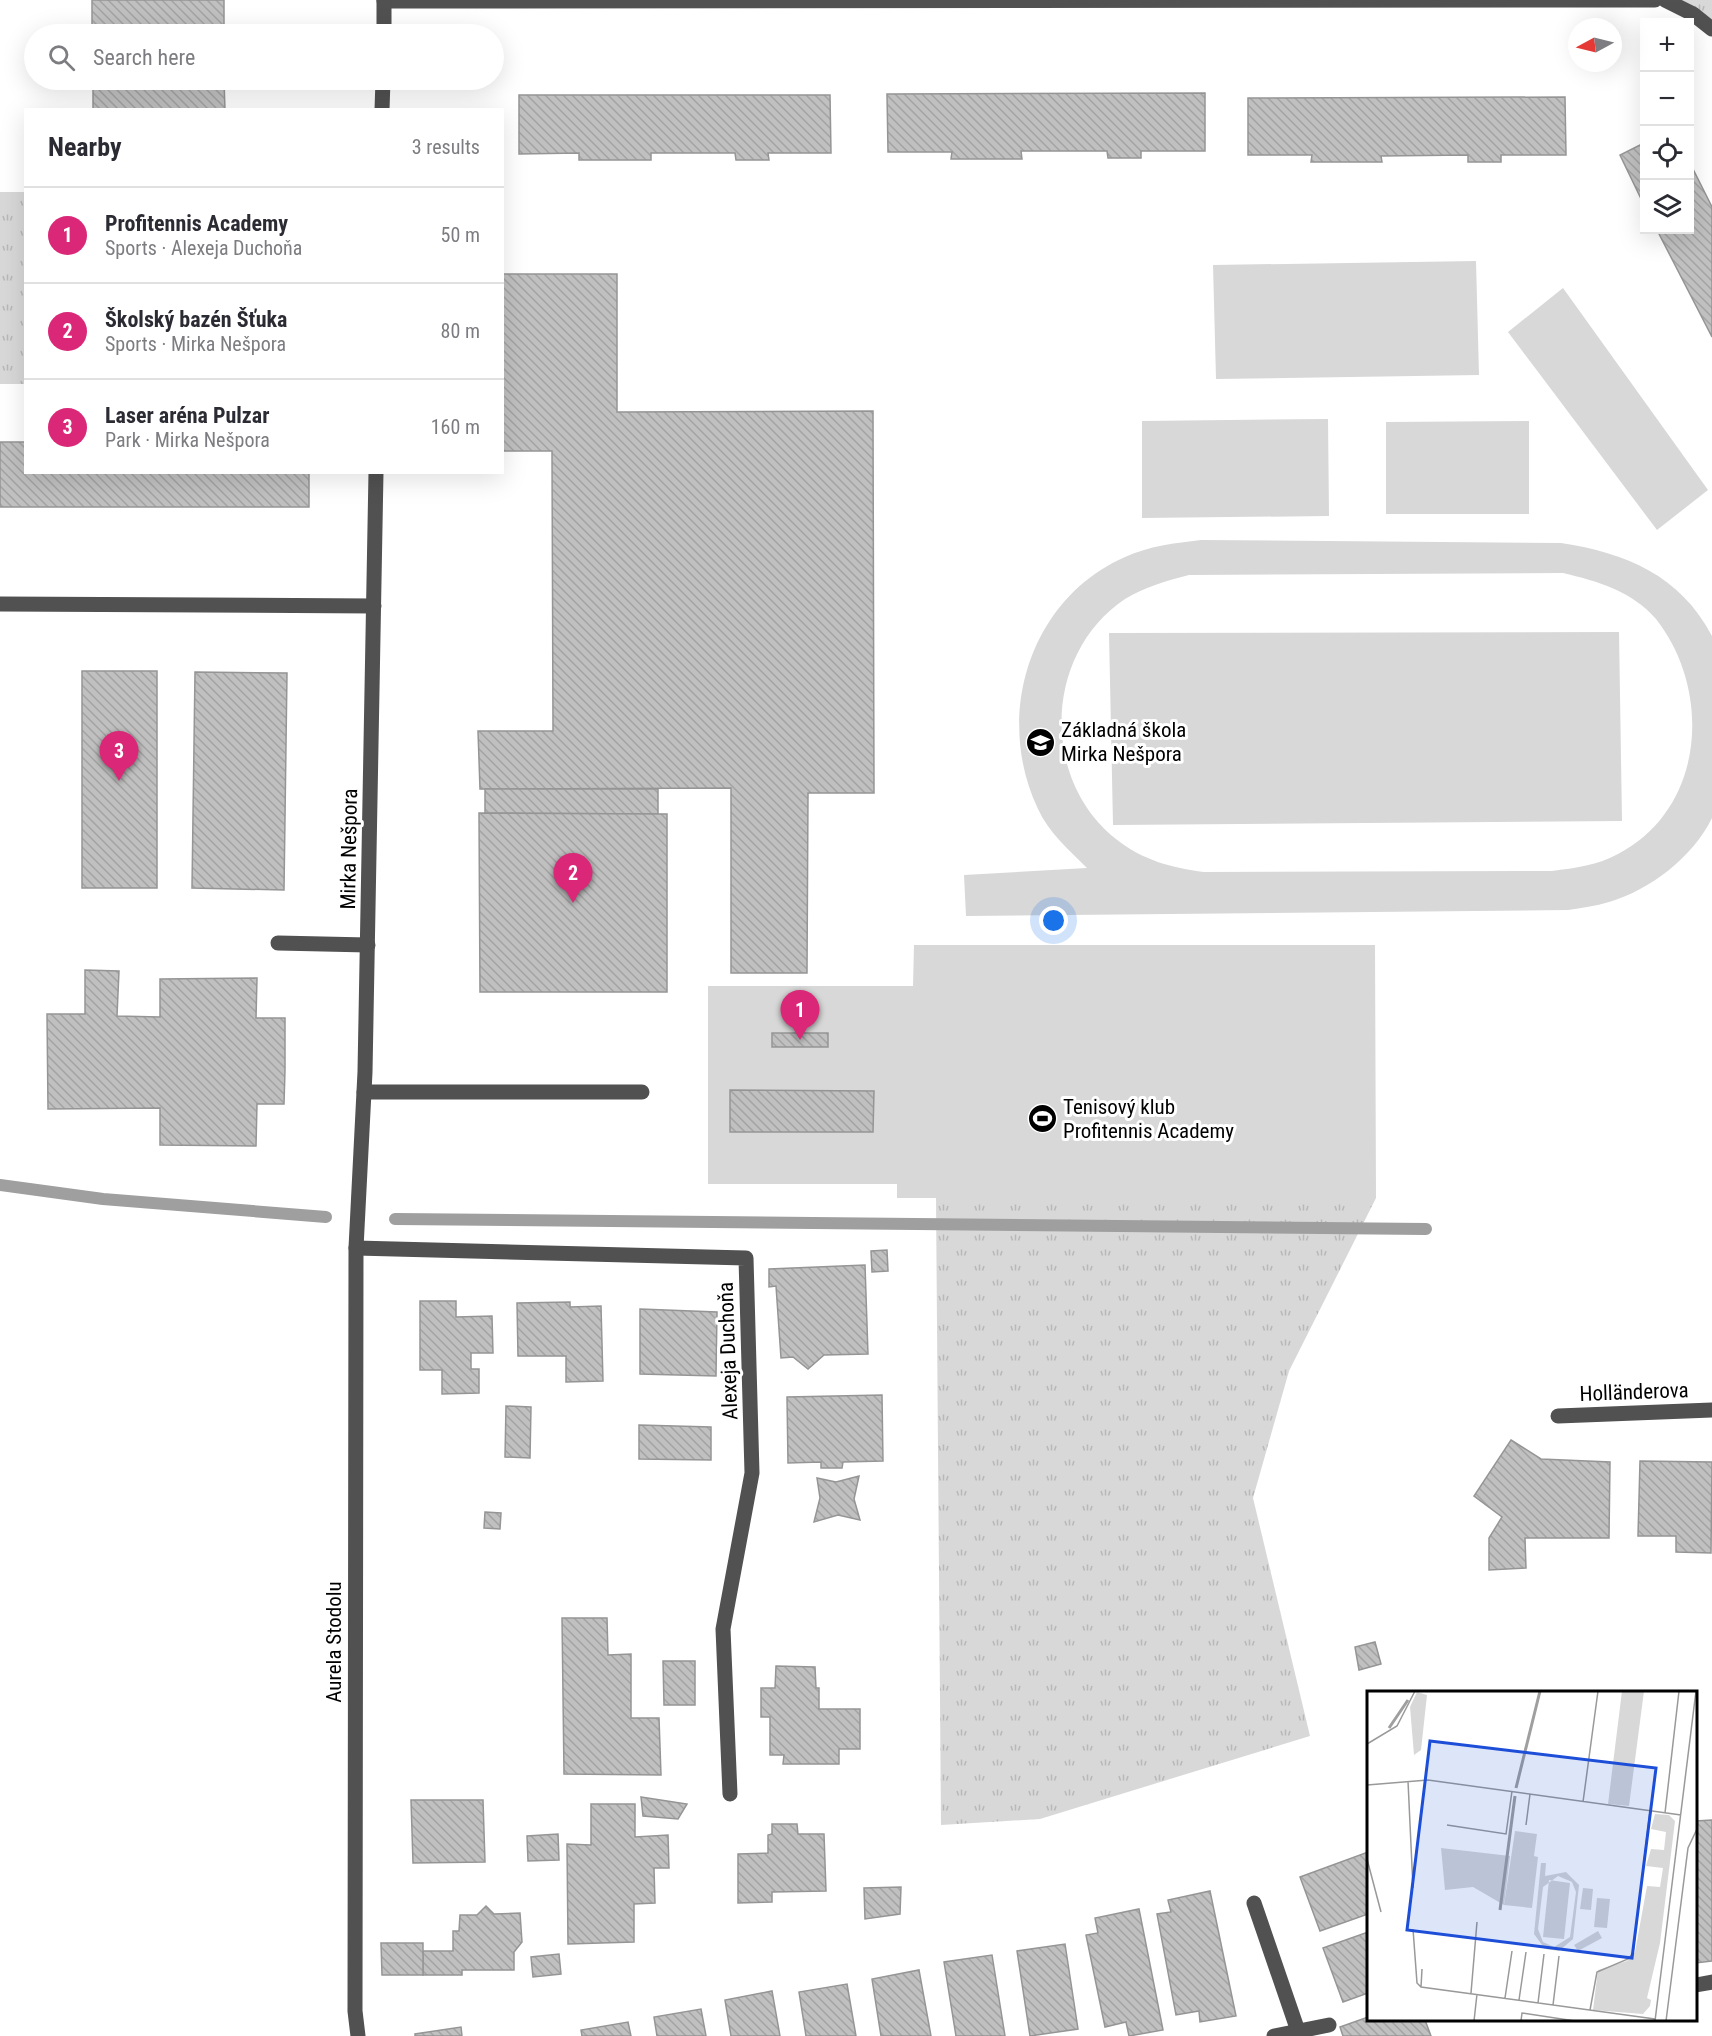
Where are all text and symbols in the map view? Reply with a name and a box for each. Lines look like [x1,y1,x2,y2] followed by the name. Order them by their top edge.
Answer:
[1568,18,1622,72] north arrow
[1640,18,1694,234] map controls
[1640,18,1694,72] button: +
[24,24,504,90] search box
[45,41,78,74] icon: search
[93,45,195,70] text: Search here
[1640,72,1694,126] button: −
[1640,126,1694,180] button: locate
[48,132,122,162] text: Nearby
[412,135,480,159] text: 3 results
[1640,180,1694,234] button: layers
[105,211,288,236] text: Profitennis Academy
[62,223,73,247] text: 1
[441,223,480,247] text: 50 m
[105,236,302,260] text: Sports · Alexeja Duchoňa
[105,307,287,332] text: Školský bazén Šťuka
[62,319,73,343] text: 2
[441,319,480,343] text: 80 m
[105,332,286,356] text: Sports · Mirka Nešpora
[105,403,269,428] text: Laser aréna Pulzar
[62,415,73,439] text: 3
[431,415,480,439] text: 160 m
[105,428,270,452] text: Park · Mirka Nešpora
[1061,718,1186,766] place label: Základná škola Mirka Nešpora
[1024,726,1056,758] school or university icon: Základná škola Mirka Nešpora
[100,732,138,781] pin: 3
[336,788,362,910] street label: Mirka Nešpora
[554,854,592,903] pin: 2
[1039,906,1068,935] your location
[780,990,820,1040] pin: 1
[1063,1095,1234,1143] place label: Tenisový klub Profitennis Academy
[1026,1103,1058,1135] sports icon: Tenisový klub Profitennis Academy
[714,1282,742,1420] street label: Alexeja Duchoňa
[1579,1378,1689,1406] street label: Holländerova
[322,1581,346,1703] street label: Aurela Stodolu
[1367,1691,1697,2021] inset map

